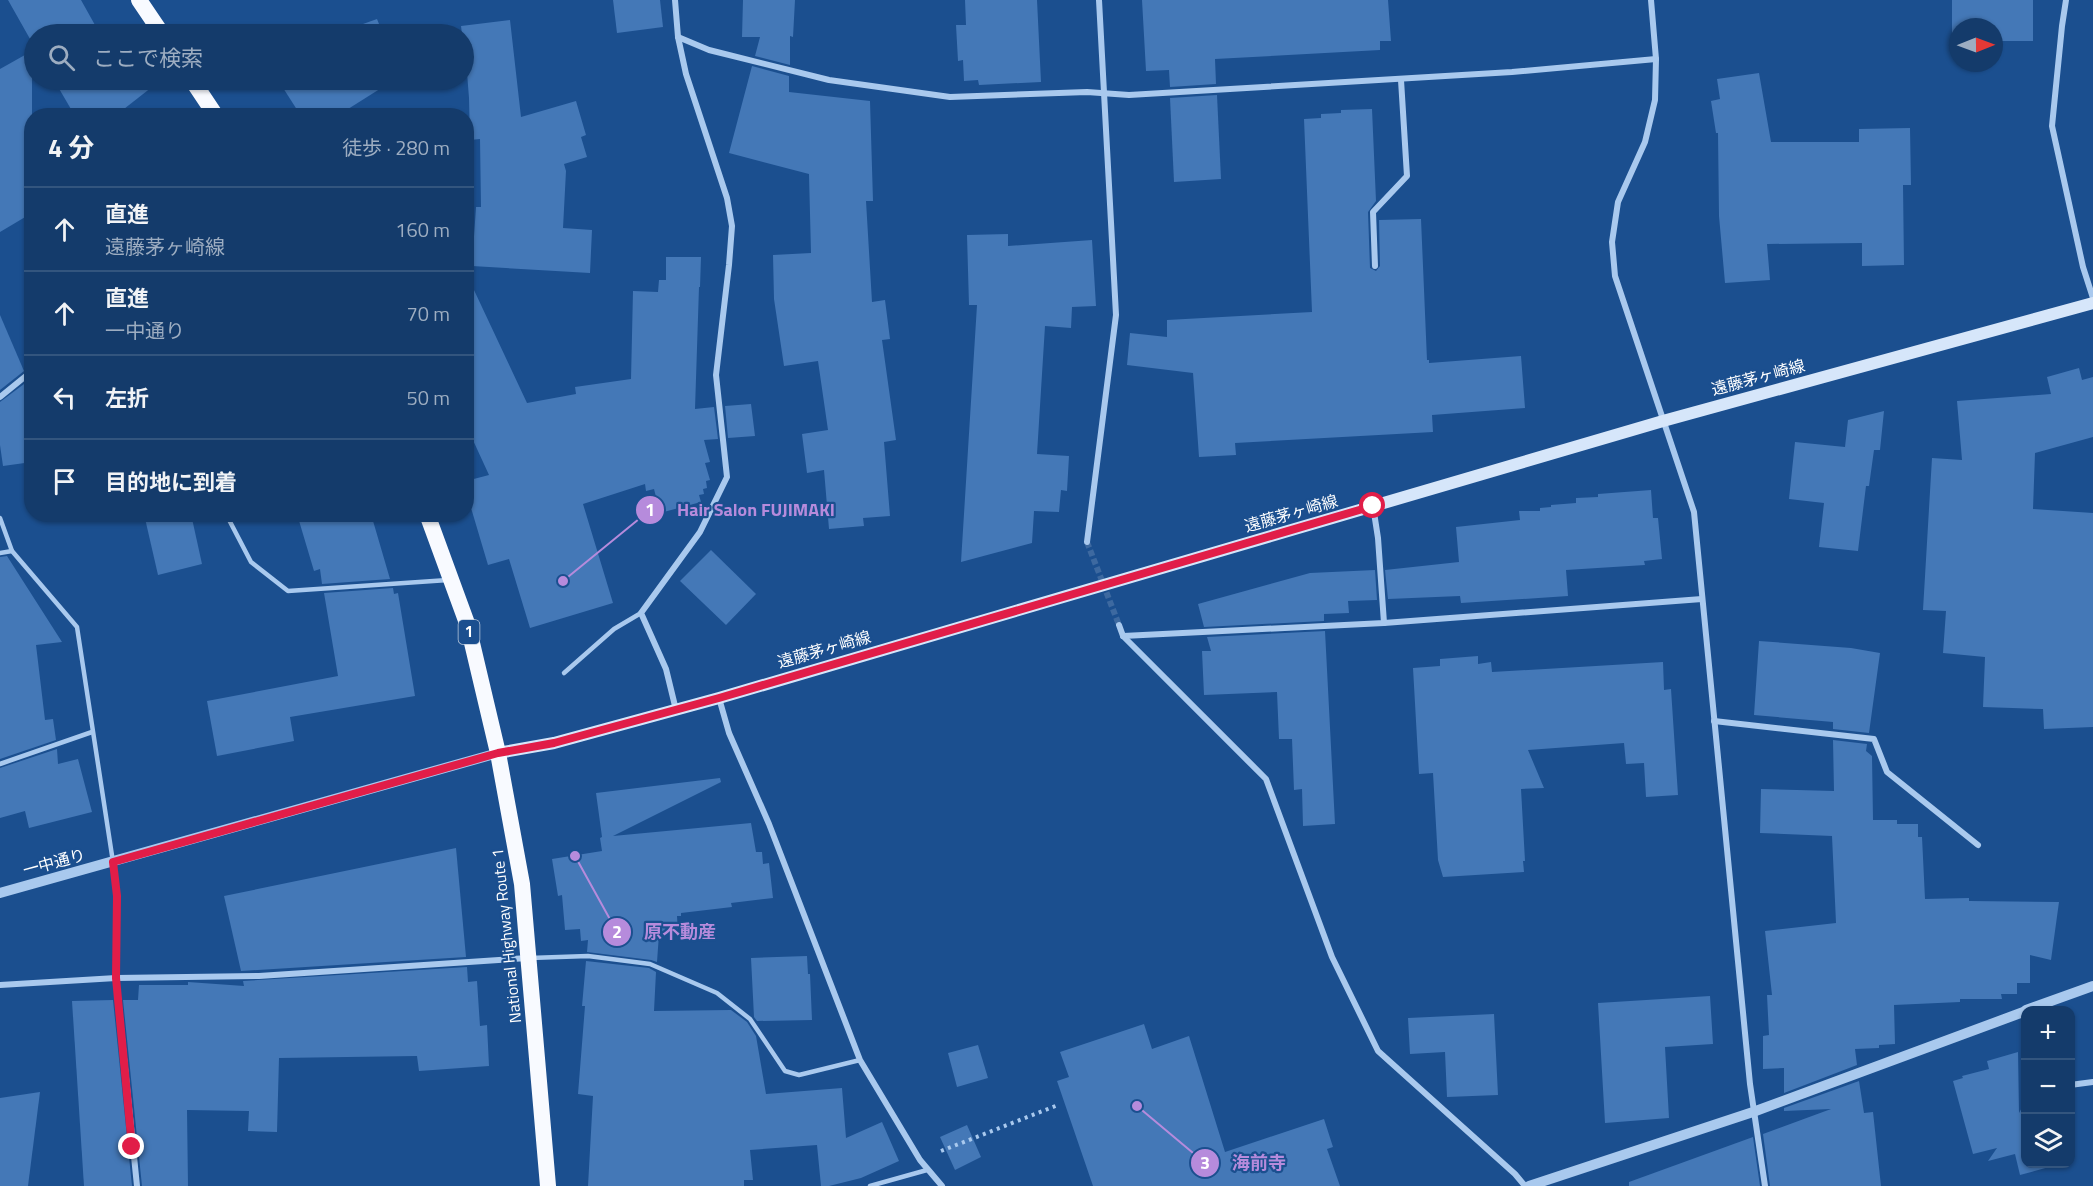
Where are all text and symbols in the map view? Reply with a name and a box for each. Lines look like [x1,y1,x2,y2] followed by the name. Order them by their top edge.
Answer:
[1949,18,2003,72] north arrow
[24,24,474,90] search box
[45,41,78,74] icon: search
[93,41,203,75] text: ここで検索
[48,128,94,167] text: 4 分
[342,132,450,163] text: 徒歩 · 280 m
[105,197,149,231] text: 直進
[48,213,81,246] icon: ahead
[395,214,450,245] text: 160 m
[105,231,225,262] text: 遠藤茅ヶ崎線
[105,281,149,315] text: 直進
[48,297,81,330] icon: ahead
[406,298,450,329] text: 70 m
[105,315,185,346] text: 一中通り
[1709,353,1807,401] street label: 遠藤茅ヶ崎線
[48,381,81,414] icon: left
[105,381,149,415] text: 左折
[406,382,450,413] text: 50 m
[48,465,81,498] icon: arrive
[105,465,237,499] text: 目的地に到着
[1242,488,1340,538] street label: 遠藤茅ヶ崎線
[635,492,847,528] callout: Hair Salon FUJIMAKI
[1359,492,1385,518] route start
[645,496,655,523] text: 1
[677,496,835,523] text: Hair Salon FUJIMAKI
[458,620,480,644] road number: 1
[775,624,873,674] street label: 遠藤茅ヶ崎線
[20,842,88,882] street label: 一中通り
[485,848,527,1024] street label: National Highway Route 1
[602,914,728,950] callout: 原不動産
[612,918,622,945] text: 2
[644,918,716,945] text: 原不動産
[2021,1006,2075,1168] map controls
[2021,1006,2075,1060] button: +
[2021,1060,2075,1114] button: −
[2021,1114,2075,1168] button: layers
[118,1133,144,1159] route end
[1190,1145,1298,1181] callout: 海前寺
[1200,1149,1210,1176] text: 3
[1232,1149,1286,1176] text: 海前寺

